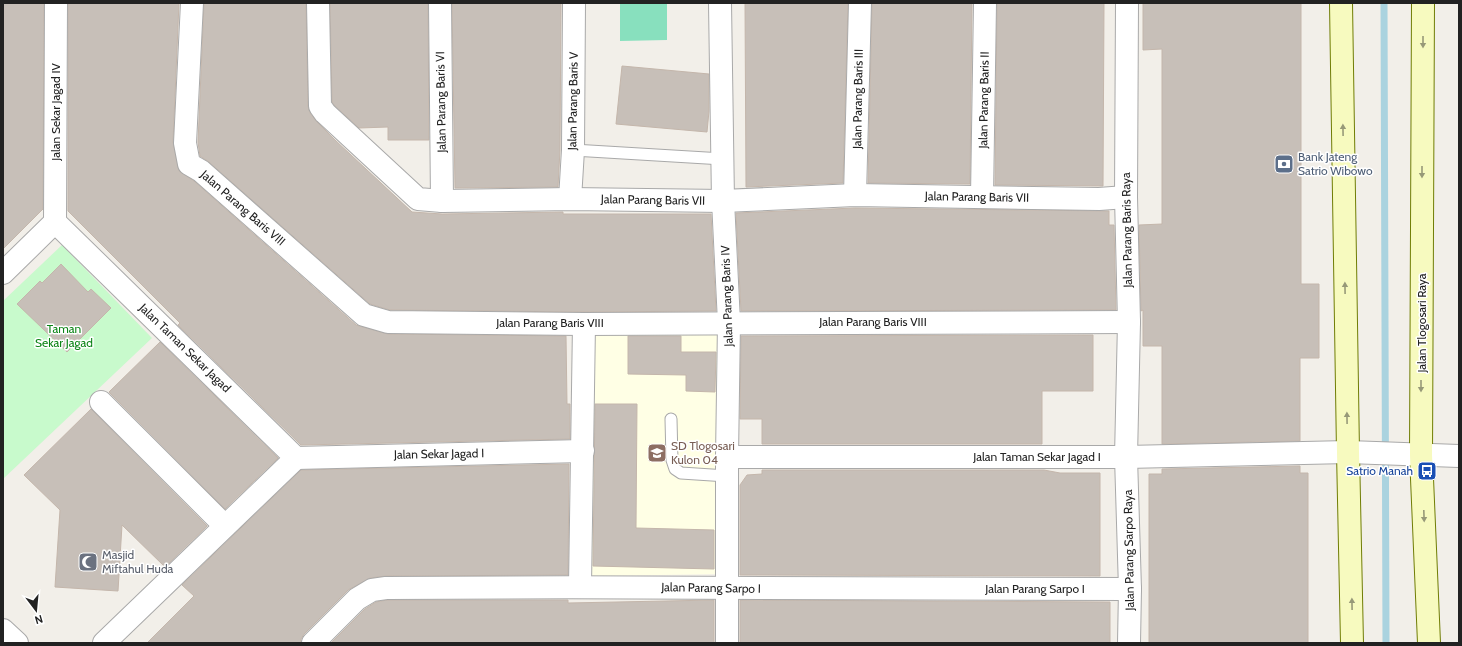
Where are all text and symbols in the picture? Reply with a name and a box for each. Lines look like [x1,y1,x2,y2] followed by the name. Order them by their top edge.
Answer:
[1420,36,1426,49] one-way arrow
[849,49,866,150] street label: Jalan Parang Baris III
[432,51,449,154] street label: Jalan Parang Baris VI
[564,51,581,151] street label: Jalan Parang Baris V
[975,51,992,150] street label: Jalan Parang Baris II
[48,63,63,162] street label: Jalan Sekar Jagad IV
[1340,123,1346,136] one-way arrow
[1298,149,1373,178] place label: Bank Jateng Satrio Wibowo
[1273,153,1295,175] bank icon: Bank Jateng Satrio Wibowo
[197,166,289,249] street label: Jalan Parang Baris VIII
[1419,166,1425,179] one-way arrow
[1118,172,1135,289] street label: Jalan Parang Baris Raya
[924,188,1029,205] street label: Jalan Parang Baris VII
[600,191,705,208] street label: Jalan Parang Baris VII
[717,244,736,348] street label: Jalan Parang Baris IV
[1414,273,1429,374] street label: Jalan Tlogosari Raya
[1342,281,1348,294] one-way arrow
[136,299,234,395] street label: Jalan Taman Sekar Jagad
[818,314,927,329] street label: Jalan Parang Baris VIII
[495,315,604,330] street label: Jalan Parang Baris VIII
[35,321,93,350] park label: Taman Sekar Jagad
[1418,380,1424,393] one-way arrow
[1344,411,1350,424] one-way arrow
[671,438,735,467] place label: SD Tlogosari Kulon 04
[646,442,668,464] school or university icon: SD Tlogosari Kulon 04
[393,445,484,462] street label: Jalan Sekar Jagad I
[972,449,1101,464] street label: Jalan Taman Sekar Jagad I
[1416,460,1438,482] bus stop icon: Satrio Manah
[1346,463,1413,478] place label: Satrio Manah
[1120,489,1137,612] street label: Jalan Parang Sarpo Raya
[1420,510,1427,522] one-way arrow
[102,547,174,576] place label: Masjid Miftahul Huda
[77,551,99,573] mosque icon: Masjid Miftahul Huda
[660,579,761,596] street label: Jalan Parang Sarpo I
[984,581,1085,596] street label: Jalan Parang Sarpo I
[16,590,56,630] north arrow
[1349,597,1355,610] one-way arrow
[33,612,44,627] text: N

